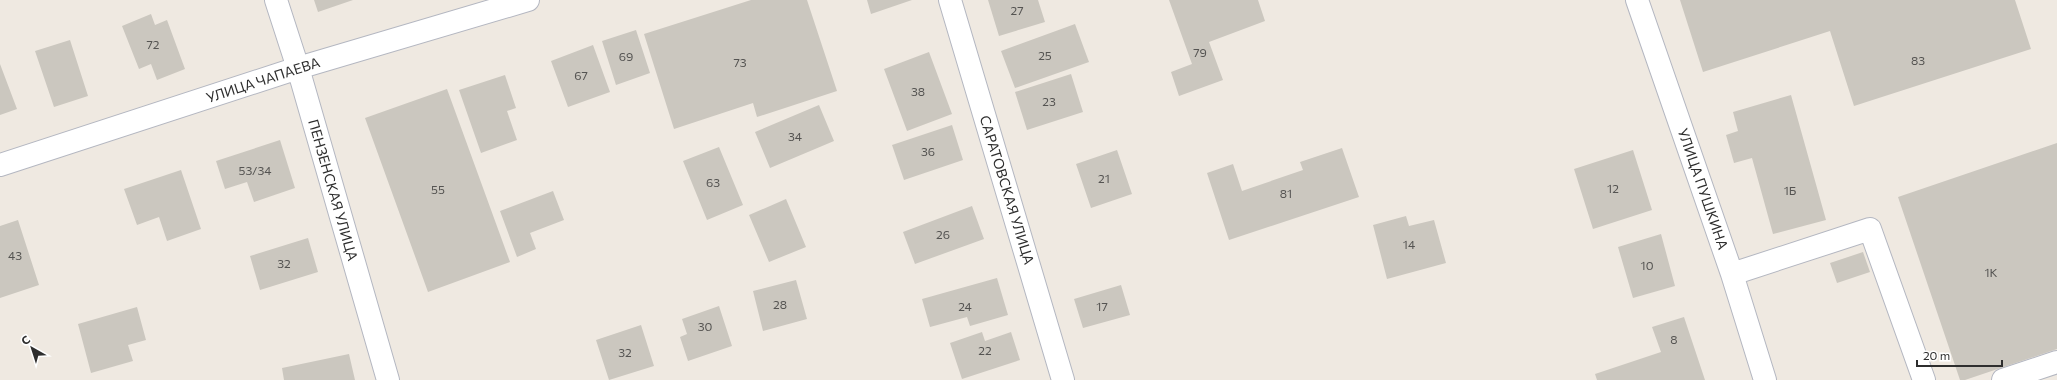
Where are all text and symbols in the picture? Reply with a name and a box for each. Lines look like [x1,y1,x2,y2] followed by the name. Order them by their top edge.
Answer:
[1011,3,1023,17] house number: 27
[147,37,160,51] house number: 72
[1193,45,1207,59] house number: 79
[1038,48,1052,62] house number: 25
[619,49,633,63] house number: 69
[204,53,322,106] street label: УЛИЦА ЧАПАЕВА
[1911,53,1925,67] house number: 83
[733,55,747,69] house number: 73
[574,68,588,82] house number: 67
[911,84,925,98] house number: 38
[1042,94,1056,108] house number: 23
[977,113,1038,267] street label: САРАТОВСКАЯ УЛИЦА
[305,117,362,263] street label: ПЕНЗЕНСКАЯ УЛИЦА
[1675,126,1732,252] street label: УЛИЦА ПУШКИНА
[788,129,802,143] house number: 34
[921,144,935,158] house number: 36
[239,163,271,177] house number: 53/34
[1098,171,1110,185] house number: 21
[706,175,720,189] house number: 63
[1607,181,1619,195] house number: 12
[431,182,445,196] house number: 55
[1784,183,1797,197] house number: 1Б
[1280,186,1292,200] house number: 81
[936,227,950,241] house number: 26
[1403,237,1415,251] house number: 14
[8,248,22,262] house number: 43
[277,256,291,270] house number: 32
[1641,258,1654,272] house number: 10
[1984,265,1998,279] house number: 1К
[773,297,787,311] house number: 28
[958,299,972,313] house number: 24
[1096,299,1108,313] house number: 17
[698,319,713,333] house number: 30
[12,328,52,368] north arrow
[18,332,33,347] text: С
[1670,332,1678,346] house number: 8
[1917,342,2002,368] scale bar
[978,343,992,357] house number: 22
[618,345,632,359] house number: 32
[1923,348,1950,362] text: 20 m

